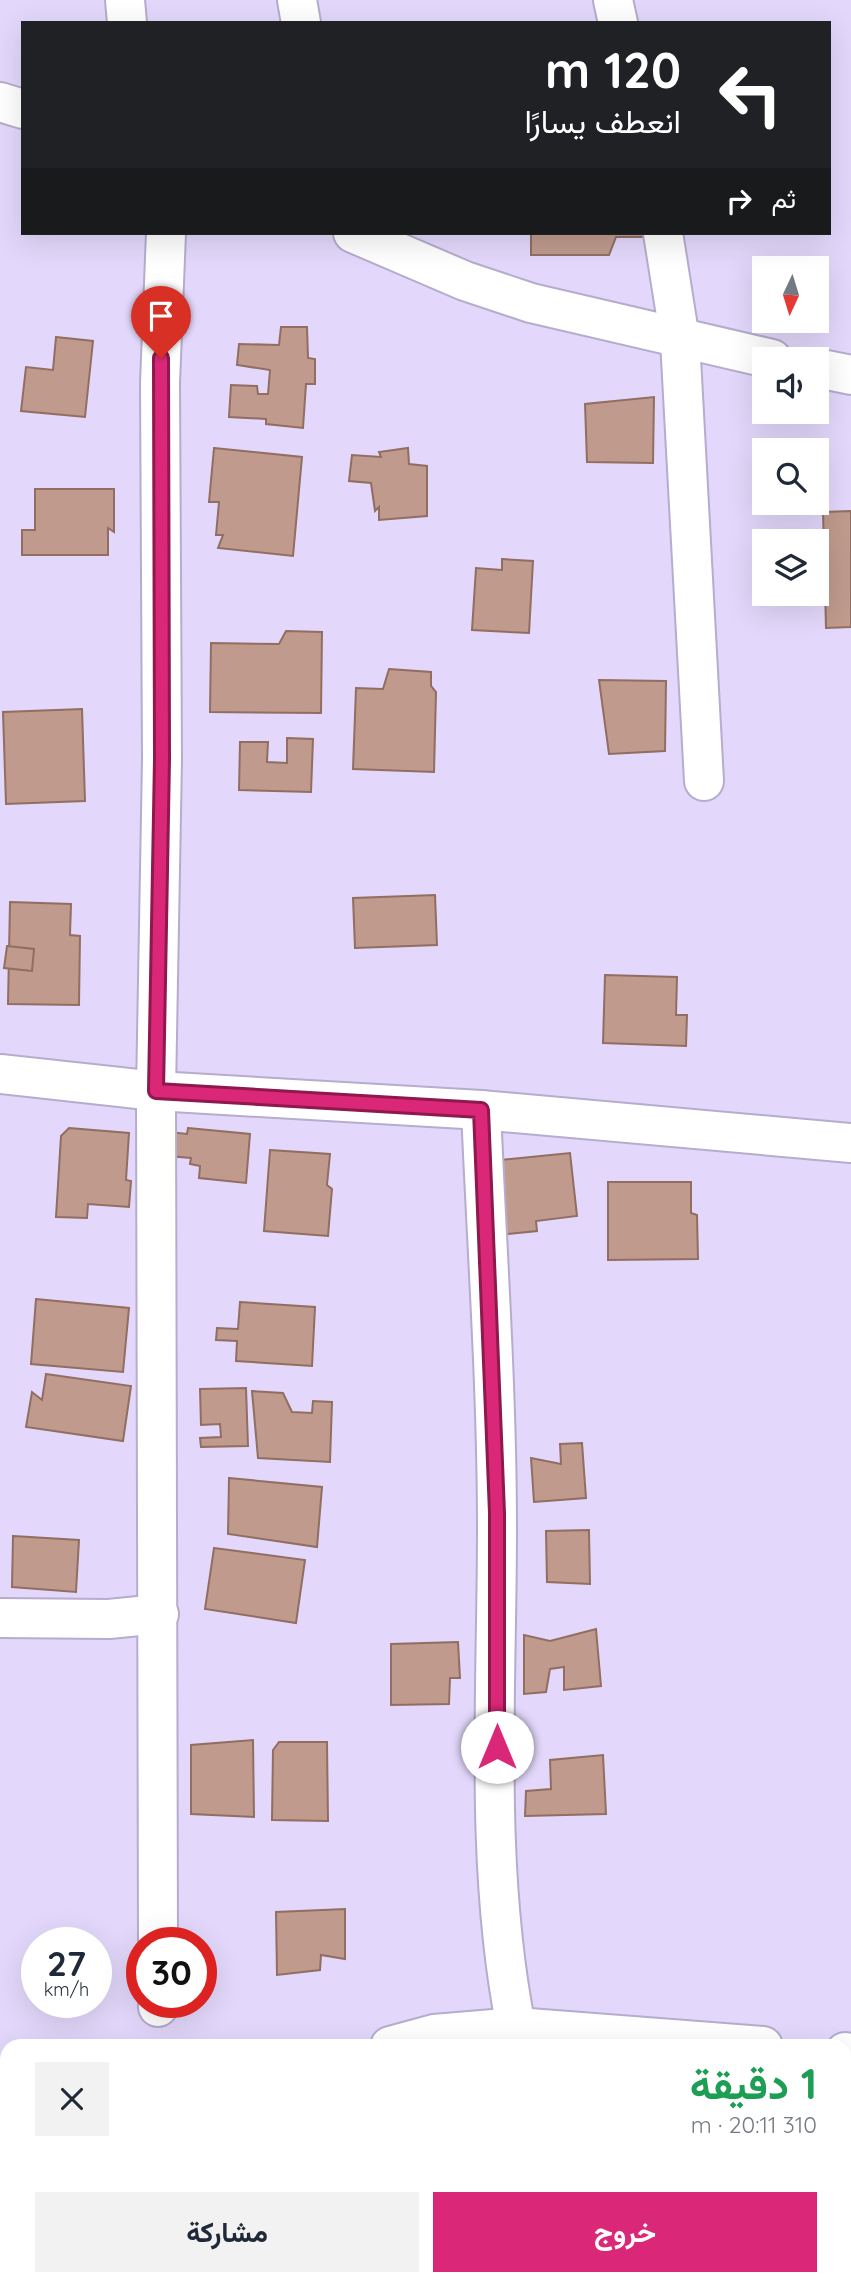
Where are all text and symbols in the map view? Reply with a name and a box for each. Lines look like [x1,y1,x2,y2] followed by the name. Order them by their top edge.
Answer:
[545,39,681,100] text: 120 m
[705,49,796,140] icon: left
[525,101,681,141] text: انعطف يسارًا
[720,182,758,220] icon: right
[772,182,796,215] text: ثم
[752,256,830,332] north arrow
[752,256,829,606] map controls
[131,286,191,358] pin
[142,297,180,335] icon: arrive
[752,347,829,424] button: sound
[752,438,829,515] button: search
[752,529,829,606] button: layers
[460,1710,534,1784] position arrow
[126,1927,217,2018] speed limit sign: 30
[47,1941,86,1985] text: 27
[44,1978,89,2001] text: km/h
[690,2057,817,2110] text: 1 دقيقة
[35,2062,109,2136] button: close
[691,2110,817,2139] text: 310 m · 20:11
[35,2192,419,2272] button: مشاركة
[433,2192,817,2272] button: خروج

